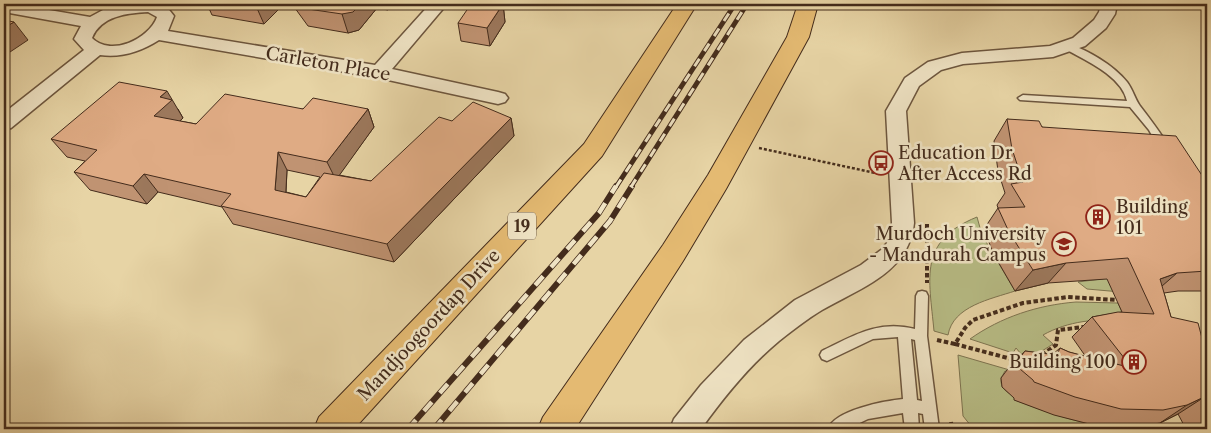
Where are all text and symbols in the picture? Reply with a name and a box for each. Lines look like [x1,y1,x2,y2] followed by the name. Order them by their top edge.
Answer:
[264,42,392,86] street label: Carleton Place
[897,142,1032,185] place label: Education Dr After Access Rd
[868,150,894,176] bus stop icon: Education Dr After Access Rd
[1116,196,1188,239] place label: Building 101
[1085,204,1111,230] building icon: Building 101
[508,212,536,240] road number: 19
[869,223,1047,266] place label: Murdoch University - Mandurah Campus
[1051,231,1077,257] school or university icon: Murdoch University - Mandurah Campus
[353,245,505,405] street label: Mandjoogoordap Drive
[1121,349,1147,375] building icon: Building 100
[1009,351,1116,373] place label: Building 100

